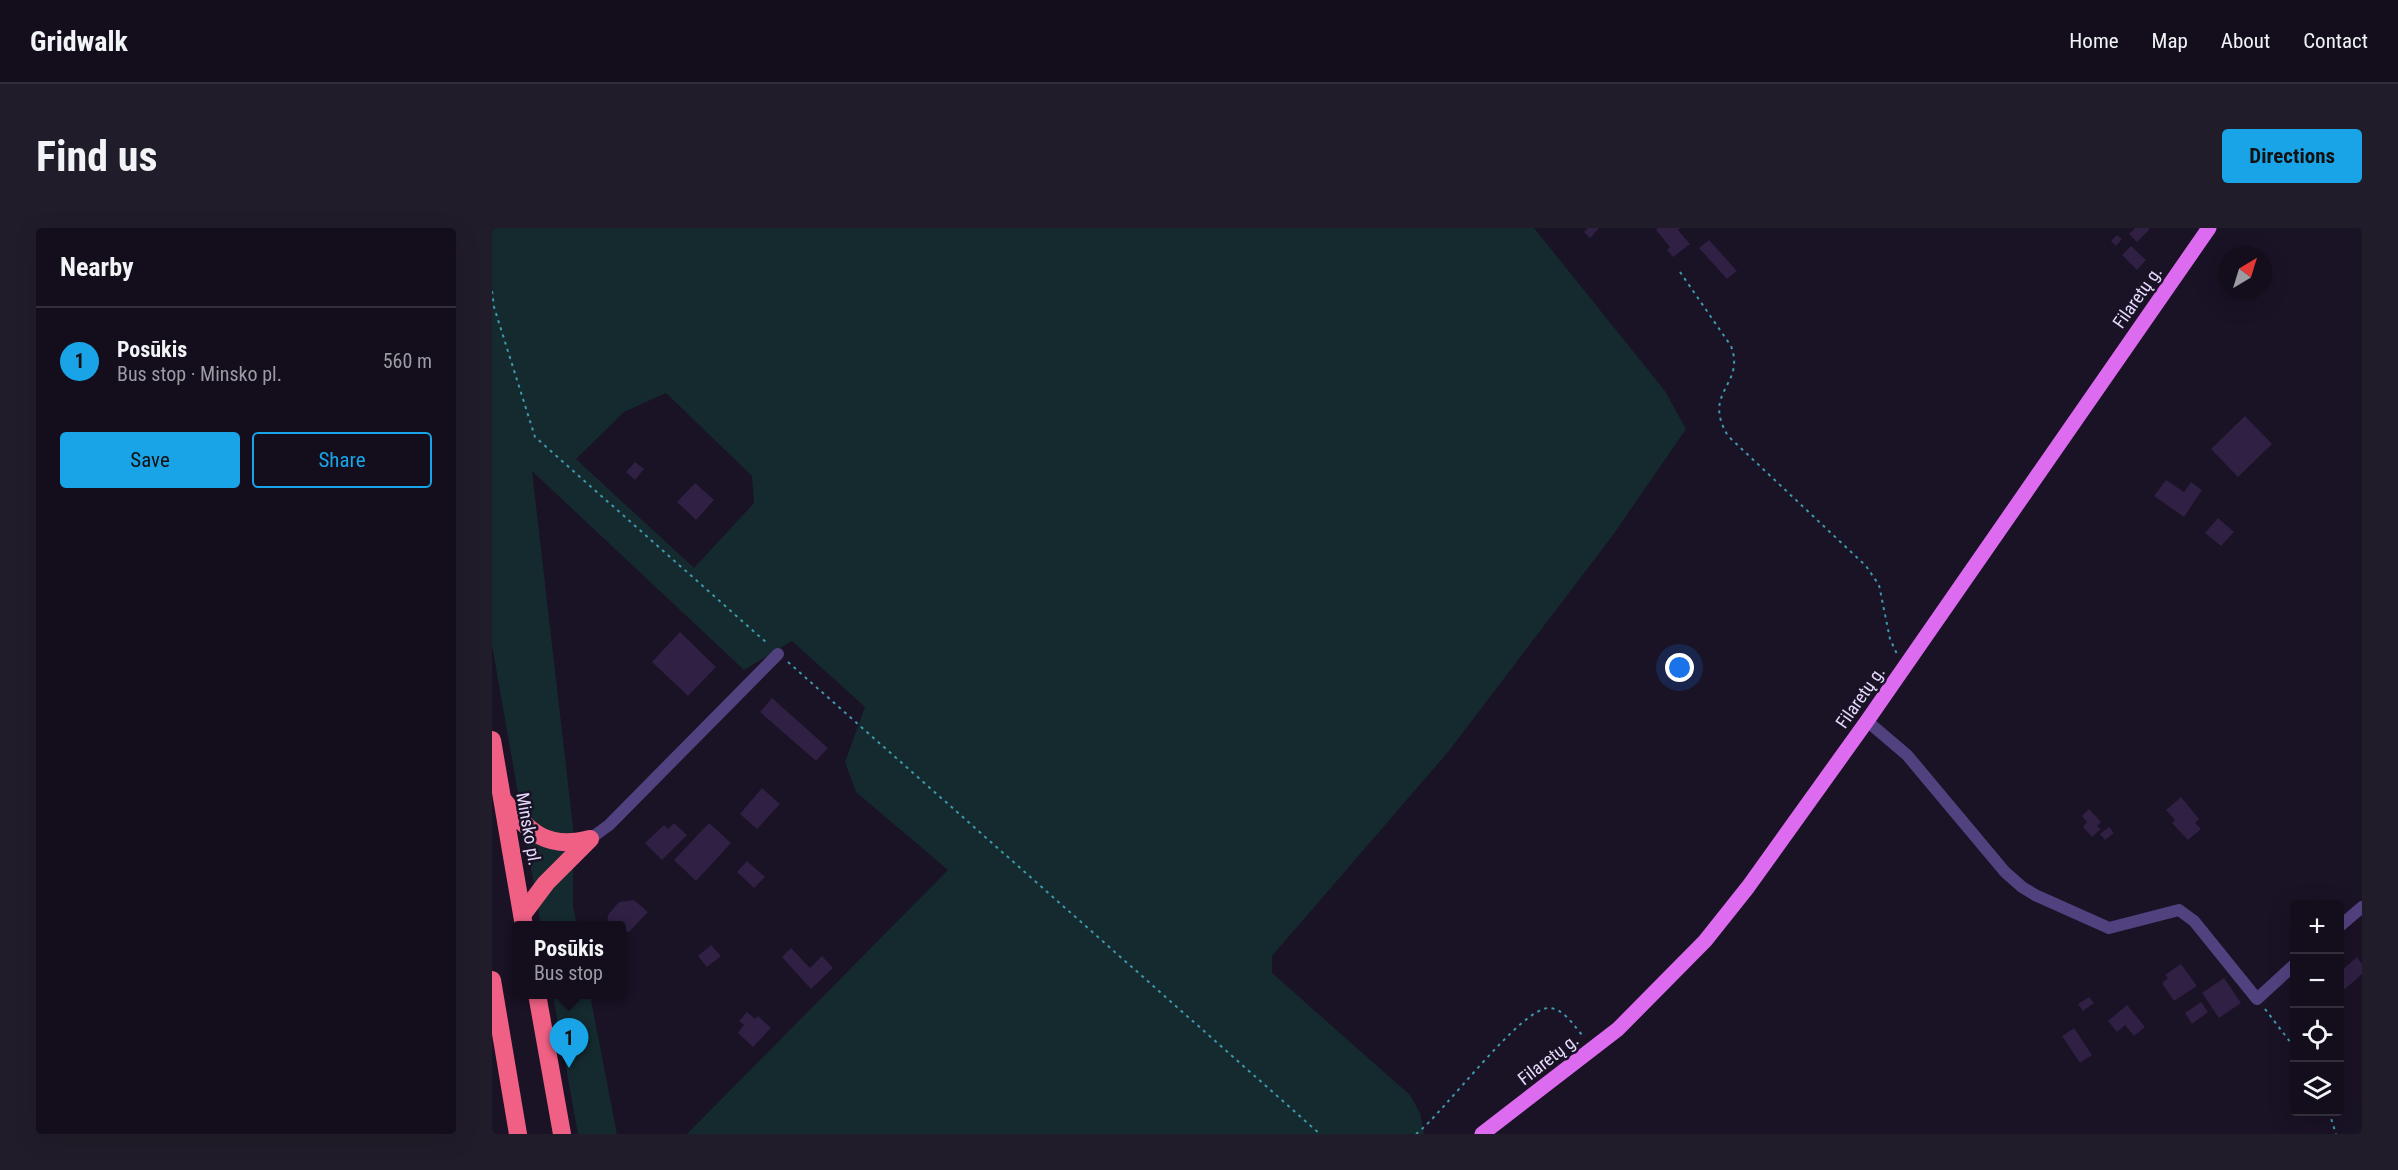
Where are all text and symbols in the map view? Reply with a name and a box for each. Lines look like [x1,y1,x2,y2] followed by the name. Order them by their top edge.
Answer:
[30,25,128,58] text: Gridwalk
[2069,29,2119,53] text: Home
[2152,29,2188,53] text: Map
[2221,29,2270,53] text: About
[2303,29,2368,53] text: Contact
[2222,129,2362,183] button: Directions
[36,132,157,181] text: Find us
[2218,246,2272,300] north arrow
[60,252,134,282] text: Nearby
[2108,262,2166,332] street label: Filaretų g.
[117,337,187,362] text: Posūkis
[74,349,85,373] text: 1
[383,349,432,373] text: 560 m
[117,362,282,386] text: Bus stop · Minsko pl.
[60,432,240,488] button: Save
[252,432,432,488] button: Share
[1665,653,1694,682] your location
[1831,662,1889,732] street label: Filaretų g.
[512,791,546,867] street label: Minsko pl.
[2290,900,2344,1116] map controls
[2290,900,2344,954] button: +
[512,921,626,999] popup
[534,936,604,961] text: Posūkis
[2290,954,2344,1008] button: −
[534,961,603,985] text: Bus stop
[2290,1008,2344,1062] button: locate
[550,1018,589,1068] pin: 1
[1514,1029,1582,1089] street label: Filaretų g.
[2290,1062,2344,1116] button: layers

